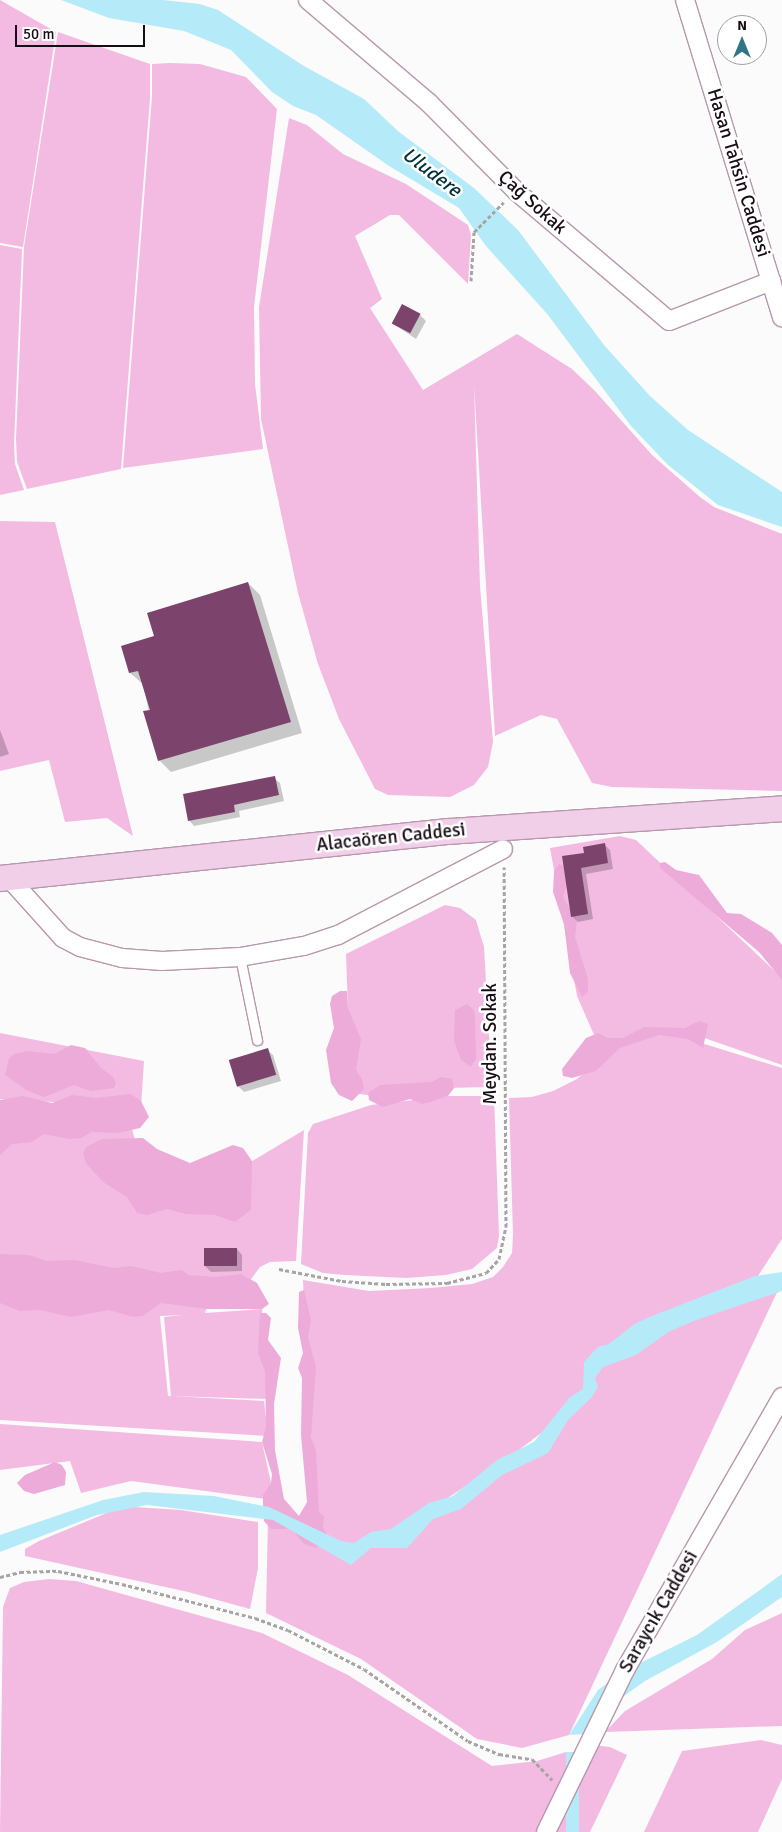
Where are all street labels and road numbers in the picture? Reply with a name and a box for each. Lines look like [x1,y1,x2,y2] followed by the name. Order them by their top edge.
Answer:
[702,86,774,260] street label: Hasan Tahsin Caddesi
[493,166,571,240] street label: Çağ Sokak
[315,819,467,857] street label: Alacaören Caddesi
[480,983,502,1105] street label: Meydan. Sokak
[615,1547,703,1677] street label: Saraycık Caddesi

